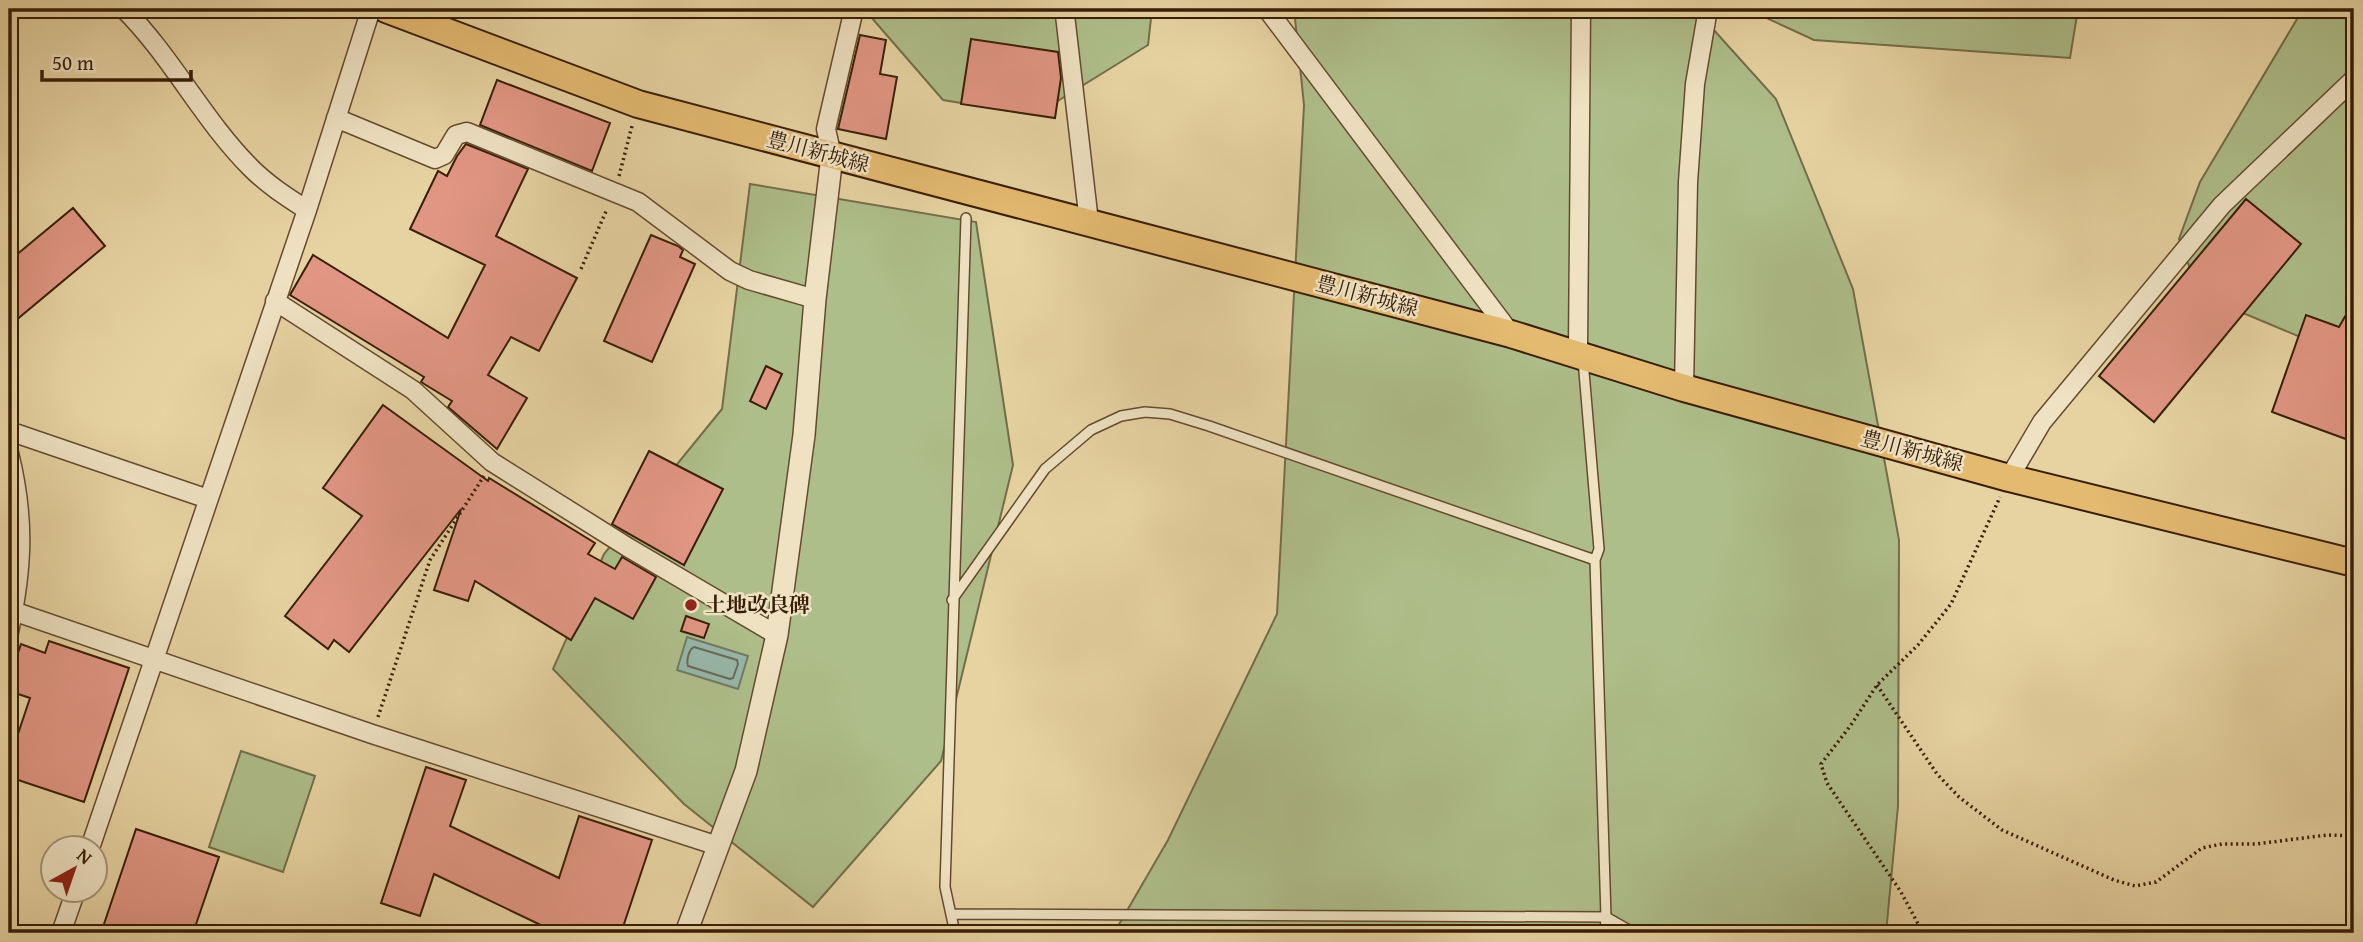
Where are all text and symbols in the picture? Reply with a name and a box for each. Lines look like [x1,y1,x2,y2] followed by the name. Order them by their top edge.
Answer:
[42,38,191,82] scale bar
[52,47,94,78] text: 50 m
[763,123,873,180] street label: 豊川新城線
[1312,267,1422,324] street label: 豊川新城線
[1857,422,1967,479] street label: 豊川新城線
[705,589,810,620] place label: 土地改良碑
[683,597,699,613] marker: 土地改良碑
[38,834,108,904] north arrow
[71,841,99,871] text: N

